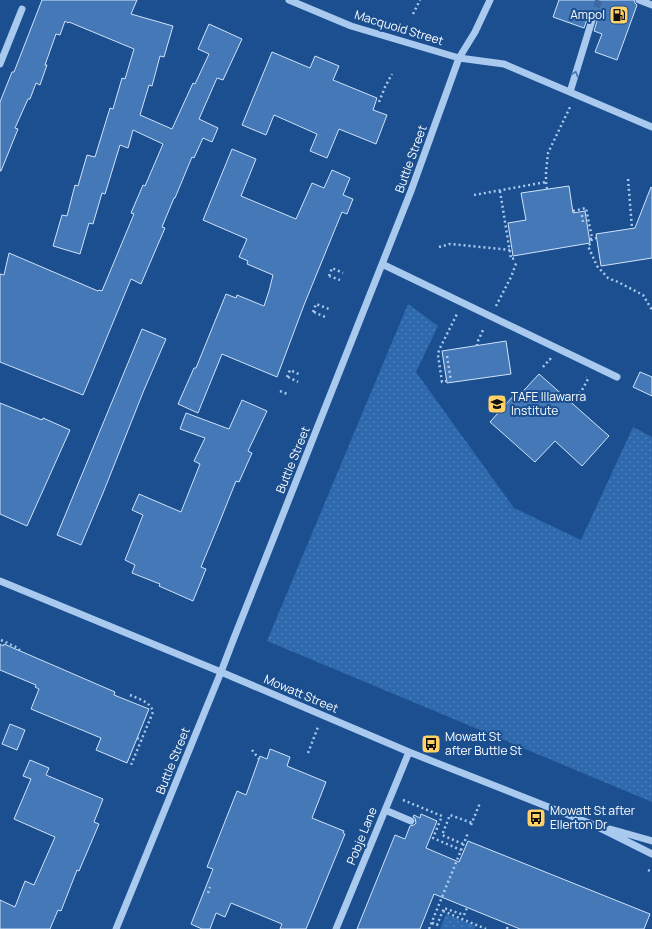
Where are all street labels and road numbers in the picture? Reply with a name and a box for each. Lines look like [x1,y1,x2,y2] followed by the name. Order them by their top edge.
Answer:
[353,6,446,49] street label: Macquoid Street
[390,122,431,195] street label: Buttle Street
[271,424,314,496] street label: Buttle Street
[262,670,341,717] street label: Mowatt Street
[151,725,194,797] street label: Buttle Street
[342,804,381,867] street label: Pobje Lane

